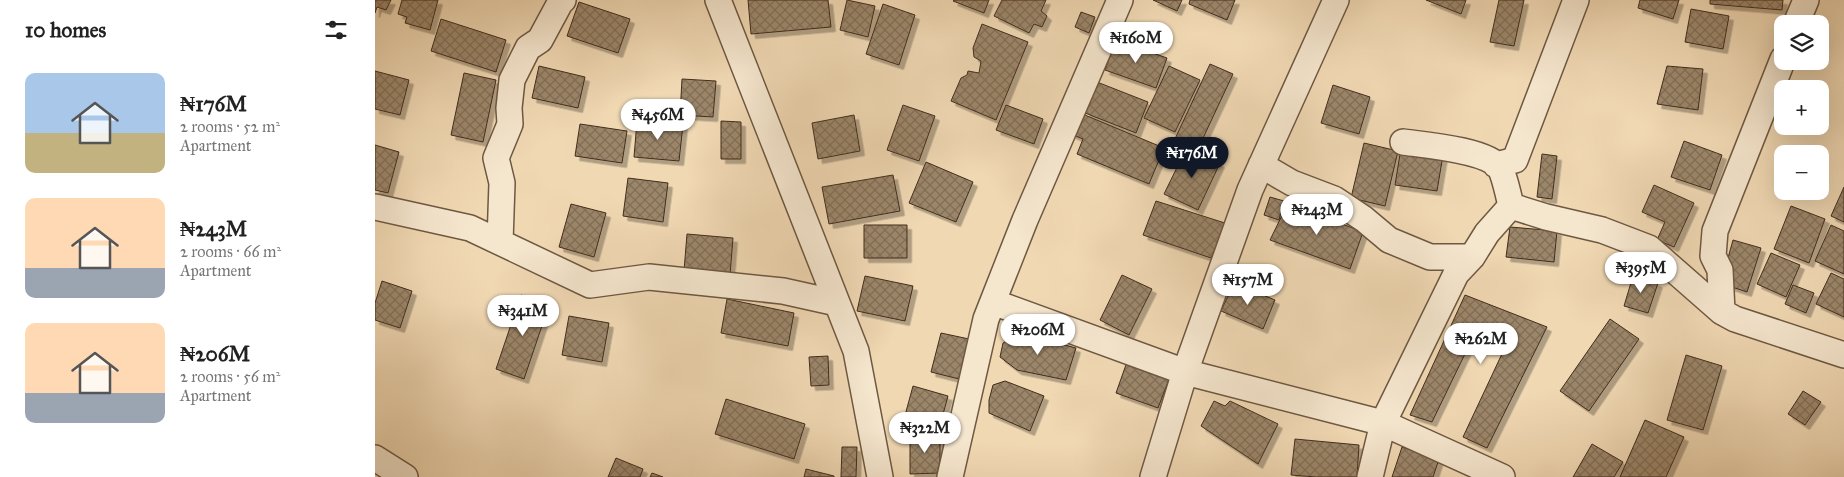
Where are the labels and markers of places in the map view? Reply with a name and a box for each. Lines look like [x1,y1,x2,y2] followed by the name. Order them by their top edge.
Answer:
[1101,22,1171,64] pin: ₦160M
[623,98,693,141] pin: ₦456M
[1157,136,1227,179] pin: ₦176M
[1282,194,1352,236] pin: ₦243M
[1606,252,1676,294] pin: ₦395M
[1213,264,1283,306] pin: ₦157M
[488,294,558,337] pin: ₦341M
[1003,314,1073,356] pin: ₦206M
[1446,322,1516,365] pin: ₦262M
[890,412,960,454] pin: ₦322M

